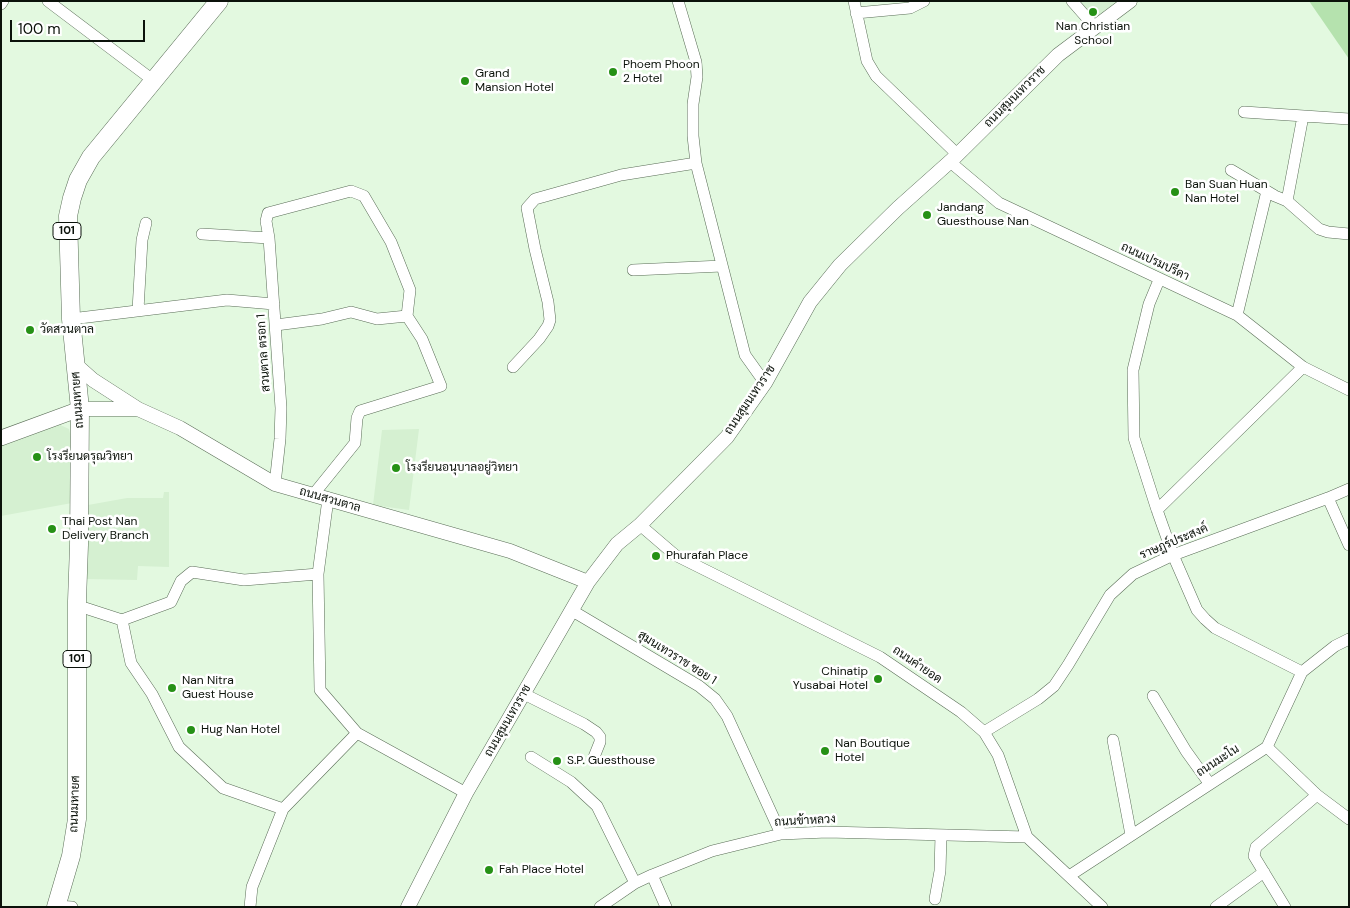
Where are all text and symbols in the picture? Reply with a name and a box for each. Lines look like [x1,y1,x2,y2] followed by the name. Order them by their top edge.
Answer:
[1087,6,1099,18] marker: Nan Christian School
[12,10,148,42] scale bar
[18,19,61,39] text: 100 m
[1056,20,1130,48] place label: Nan Christian School
[623,58,700,86] place label: Phoem Phoon 2 Hotel
[981,63,1049,131] street label: ถนนสุมนเทวราช
[607,66,619,78] marker: Phoem Phoon 2 Hotel
[475,67,554,95] place label: Grand Mansion Hotel
[459,75,471,87] marker: Grand Mansion Hotel
[1185,178,1268,206] place label: Ban Suan Huan Nan Hotel
[1169,186,1181,198] marker: Ban Suan Huan Nan Hotel
[937,201,1029,229] place label: Jandang Guesthouse Nan
[921,209,933,221] marker: Jandang Guesthouse Nan
[53,222,81,240] road number: 101
[1119,240,1191,284] street label: ถนนเปรมปรีดา
[254,314,274,392] street label: สวนตาล ตรอก 1
[40,323,94,337] place label: วัดสวนตาล
[24,324,36,336] marker: วัดสวนตาล
[721,362,779,438] street label: ถนนสุมนเทวราช
[69,371,87,429] street label: ถนนมหายศ
[47,450,133,464] place label: โรงรียนดรุณวิทยา
[31,451,43,463] marker: โรงรียนดรุณวิทยา
[406,461,518,475] place label: โรงรียนอนุบาลอยู่วิทยา
[390,462,402,474] marker: โรงรียนอนุบาลอยู่วิทยา
[298,484,362,516] street label: ถนนสวนตาล
[62,515,149,543] place label: Thai Post Nan Delivery Branch
[1138,521,1210,563] street label: ราษฎร์ประสงค์
[46,523,58,535] marker: Thai Post Nan Delivery Branch
[666,549,748,563] place label: Phurafah Place
[650,550,662,562] marker: Phurafah Place
[635,628,719,688] street label: สุมนเทวราช ซอย 1
[890,643,944,687] street label: ถนนคำยอด
[63,651,91,668] road number: 101
[793,665,868,693] place label: Chinatip Yusabai Hotel
[872,673,884,685] marker: Chinatip Yusabai Hotel
[182,674,253,702] place label: Nan Nitra Guest House
[166,682,178,694] marker: Nan Nitra Guest House
[482,682,534,760] street label: ถนนสุมนเทวราช
[201,723,280,737] place label: Hug Nan Hotel
[185,724,197,736] marker: Hug Nan Hotel
[835,737,910,765] place label: Nan Boutique Hotel
[1194,742,1242,780] street label: ถนนมะโน
[819,745,831,757] marker: Nan Boutique Hotel
[567,754,655,768] place label: S.P. Guesthouse
[551,755,563,767] marker: S.P. Guesthouse
[67,775,83,833] street label: ถนนมหายศ
[774,812,836,830] street label: ถนนข้าหลวง
[499,863,584,877] place label: Fah Place Hotel
[483,864,495,876] marker: Fah Place Hotel

